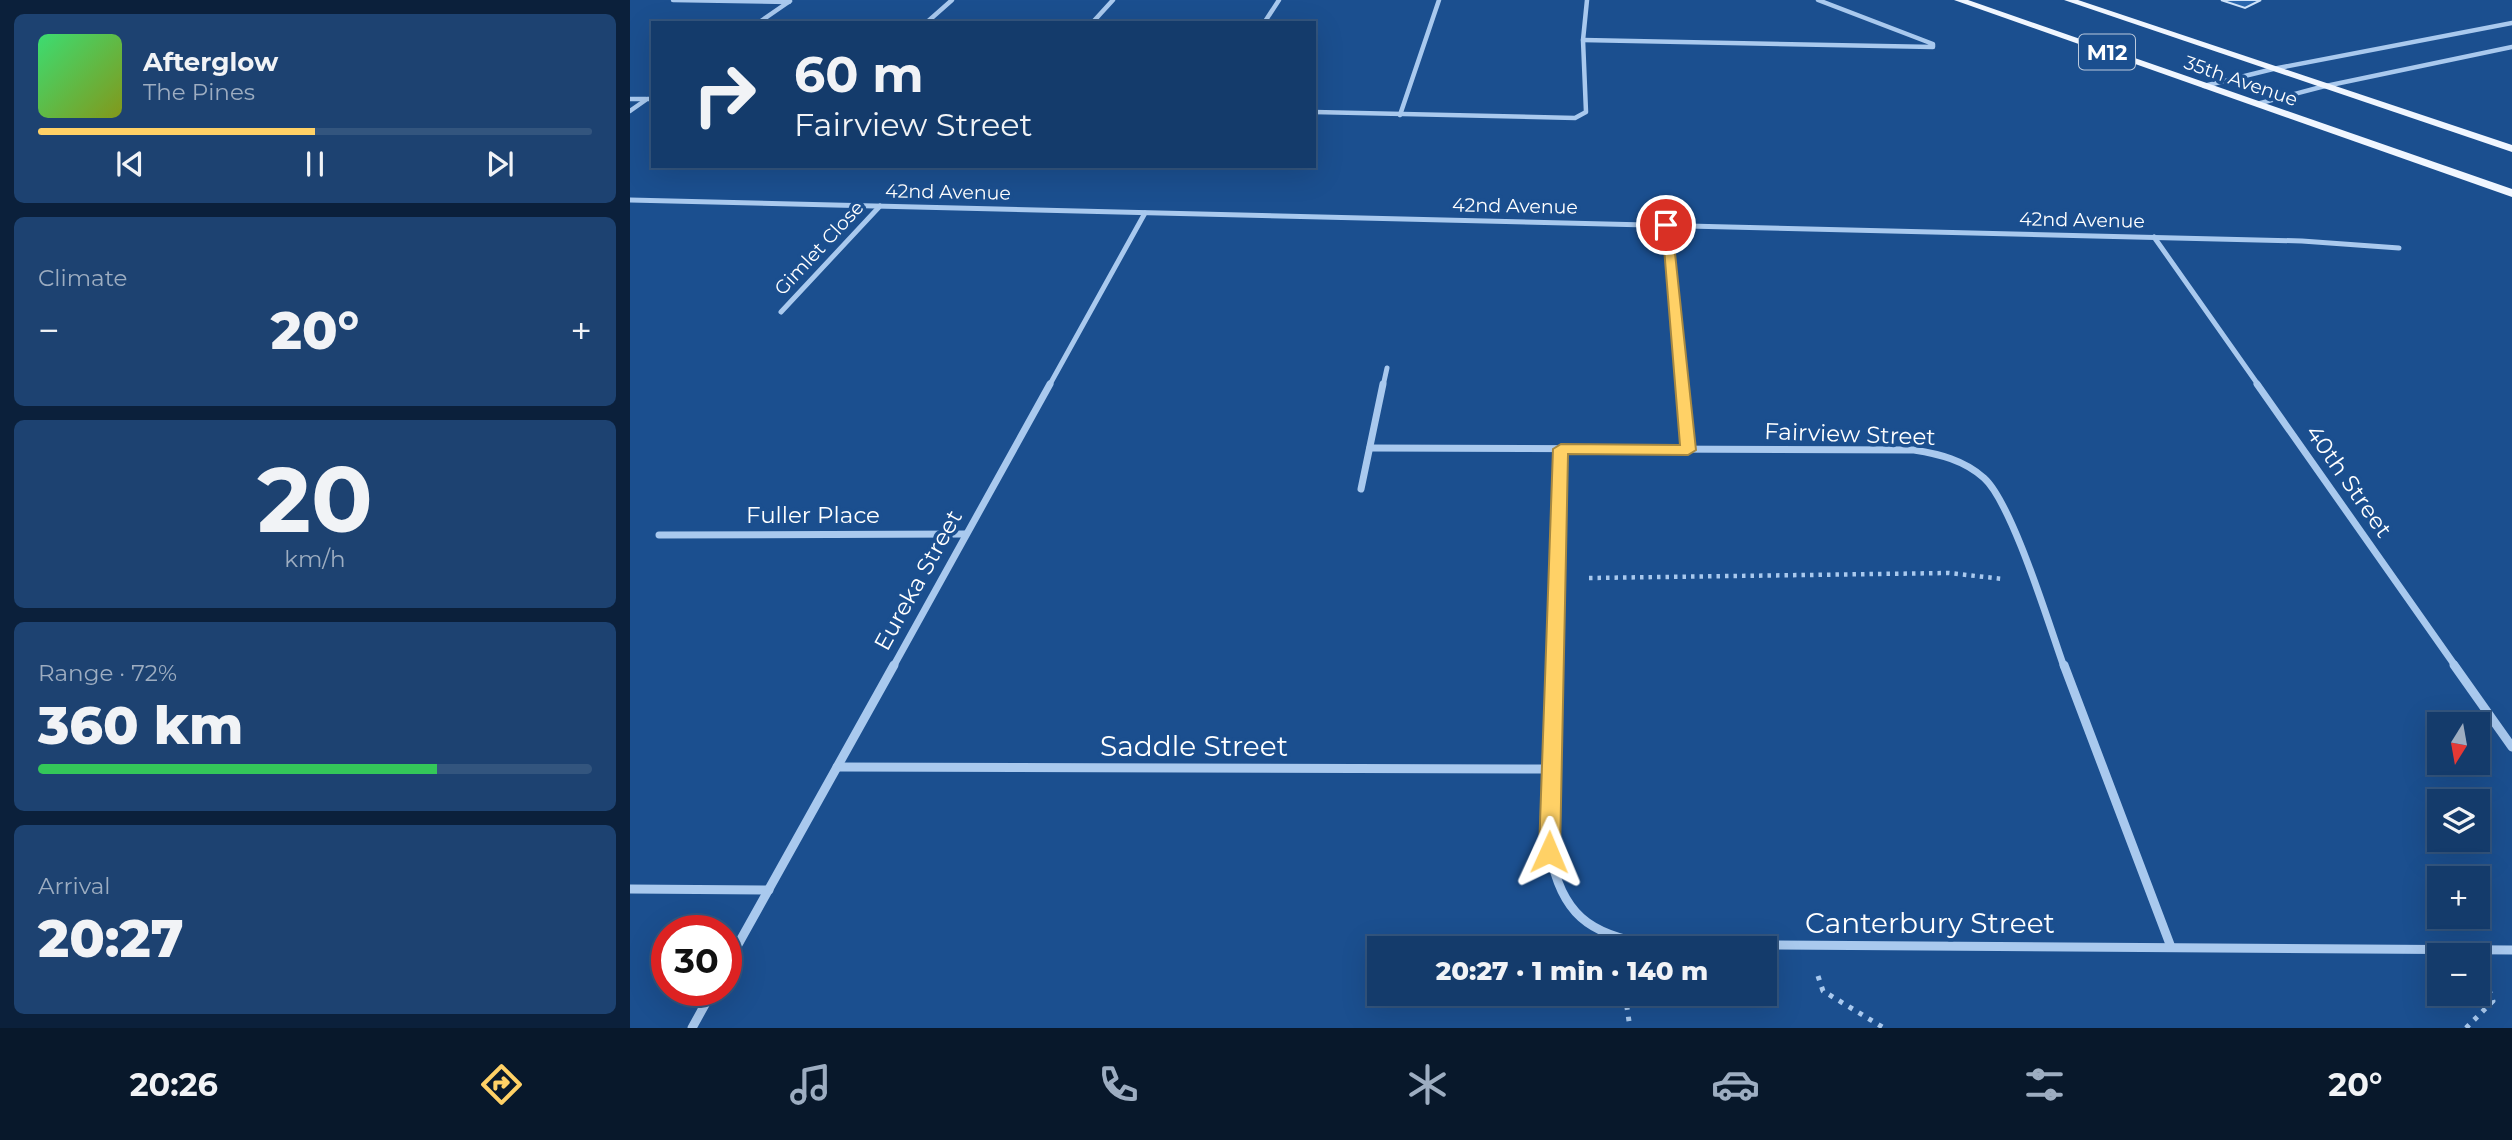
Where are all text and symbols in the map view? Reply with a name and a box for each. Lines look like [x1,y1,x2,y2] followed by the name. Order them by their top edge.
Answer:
[2079,34,2135,70] road number: M12
[794,45,924,104] text: 60 m
[143,46,278,78] text: Afterglow
[679,49,770,140] icon: right
[2181,51,2301,111] street label: 35th Avenue
[143,78,255,106] text: The Pines
[794,105,1033,144] text: Fairview Street
[111,145,149,183] icon: previous
[296,145,334,183] icon: pause
[481,145,519,183] icon: next
[885,179,1011,205] street label: 42nd Avenue
[1452,193,1578,219] street label: 42nd Avenue
[1636,195,1696,255] pin
[770,196,868,300] street label: Gimlet Close
[1647,206,1685,244] icon: arrive
[2019,207,2145,233] street label: 42nd Avenue
[38,264,127,292] text: Climate
[271,299,359,362] text: 20°
[38,307,60,354] text: −
[570,307,592,354] text: +
[1764,417,1936,451] street label: Fairview Street
[2300,419,2398,543] street label: 40th Street
[257,444,373,555] text: 20
[746,501,880,529] street label: Fuller Place
[868,505,968,655] street label: Eureka Street
[284,545,346,573] text: km/h
[38,659,177,687] text: Range · 72%
[38,694,243,757] text: 360 km
[2427,712,2490,775] north arrow
[2427,712,2490,1006] map controls
[1100,729,1288,763] street label: Saddle Street
[2427,789,2490,852] button: layers
[1512,815,1586,889] position arrow
[2427,866,2490,929] button: +
[38,872,111,900] text: Arrival
[1805,906,2055,940] street label: Canterbury Street
[38,907,184,970] text: 20:27
[651,915,742,1006] speed limit sign: 30
[2427,943,2490,1006] button: −
[1436,955,1708,987] text: 20:27 · 1 min · 140 m
[477,1060,526,1109] icon: directions
[786,1060,835,1109] icon: music
[1094,1060,1143,1109] icon: phone
[1403,1060,1452,1109] icon: climate
[1711,1060,1760,1109] icon: car
[2020,1060,2069,1109] icon: filters
[130,1065,218,1104] text: 20:26
[2328,1065,2382,1104] text: 20°

